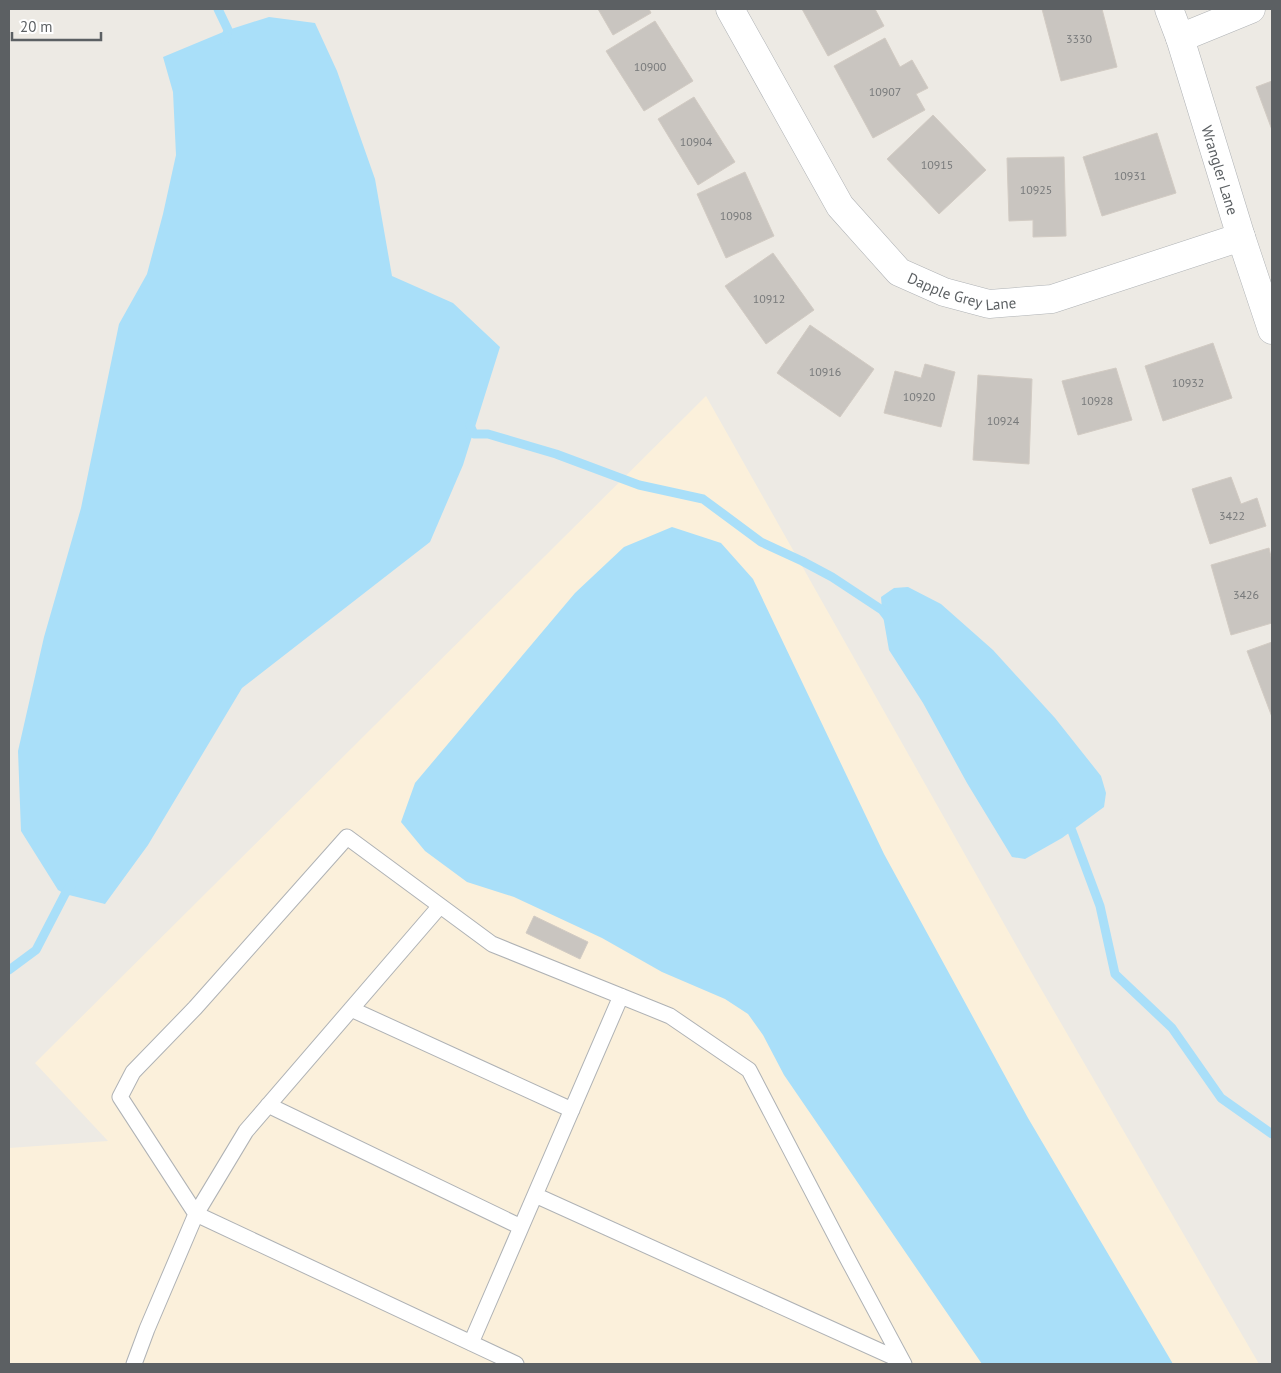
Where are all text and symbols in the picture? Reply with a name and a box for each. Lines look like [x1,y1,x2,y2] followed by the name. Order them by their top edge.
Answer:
[12,10,101,42] scale bar
[20,17,53,36] text: 20 m
[1066,31,1093,46] house number: 3330
[634,59,667,74] house number: 10900
[869,84,901,99] house number: 10907
[1198,123,1243,217] street label: Wrangler Lane
[680,134,713,149] house number: 10904
[921,157,953,172] house number: 10915
[1114,168,1146,183] house number: 10931
[1020,182,1052,197] house number: 10925
[720,208,752,223] house number: 10908
[905,268,1017,314] street label: Dapple Grey Lane
[753,291,785,306] house number: 10912
[809,364,841,379] house number: 10916
[1172,375,1204,390] house number: 10932
[903,389,936,404] house number: 10920
[1081,393,1113,408] house number: 10928
[987,413,1020,428] house number: 10924
[1219,508,1245,523] house number: 3422
[1233,587,1259,602] house number: 3426

